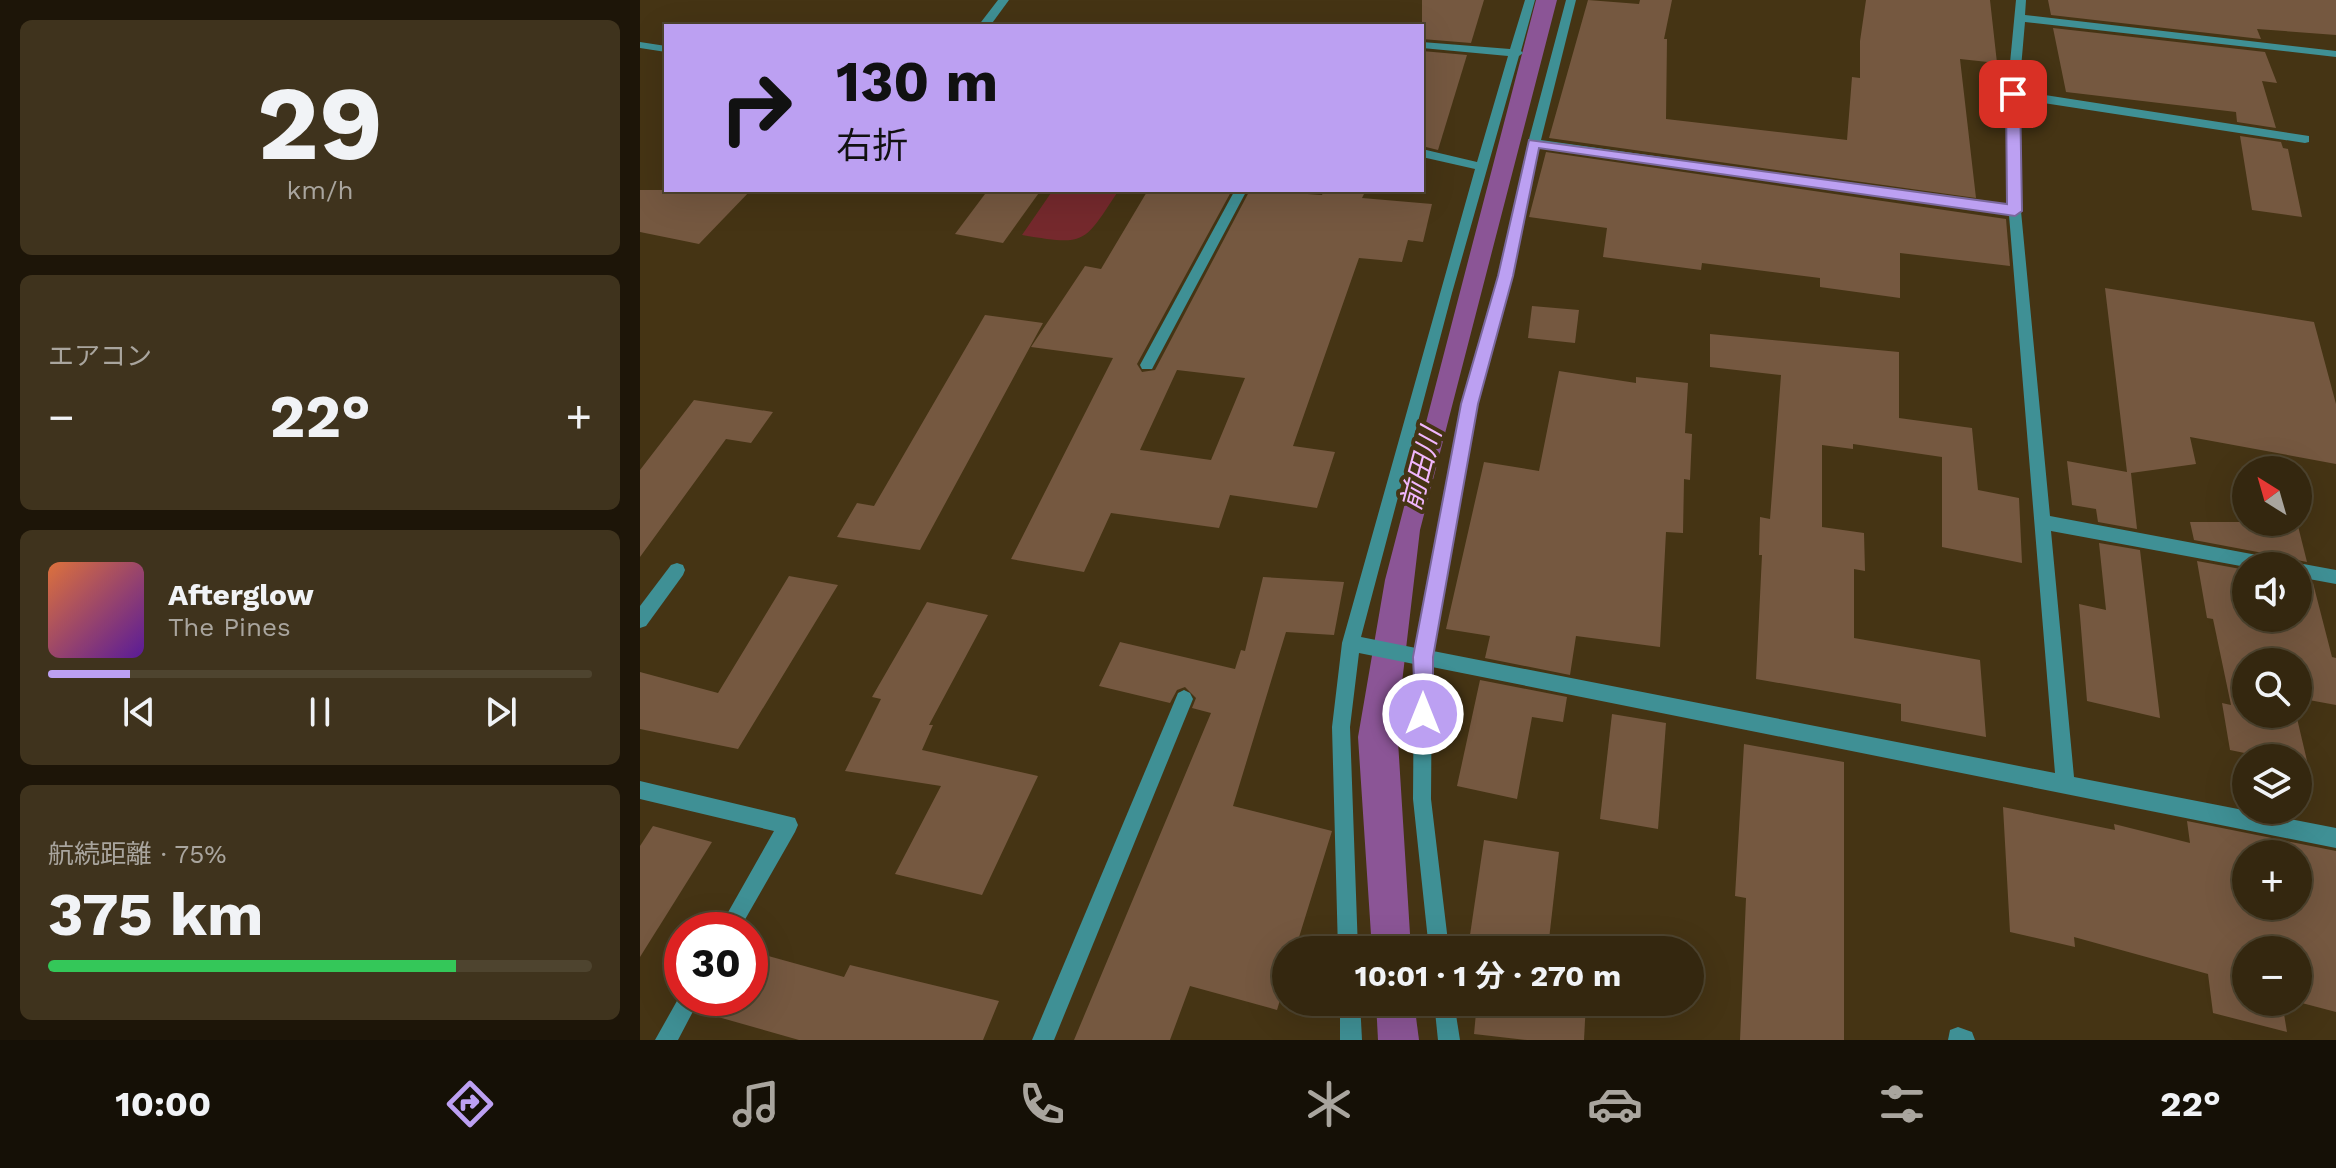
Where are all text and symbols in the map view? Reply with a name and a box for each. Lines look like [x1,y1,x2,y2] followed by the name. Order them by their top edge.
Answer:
[836,49,998,115] text: 130 m
[704,56,808,160] icon: right
[1979,60,2047,128] pin
[257,62,383,184] text: 29
[1991,72,2035,116] icon: arrive
[836,125,908,167] text: 右折
[287,175,353,205] text: km/h
[48,341,152,371] text: エアコン
[269,381,371,452] text: 22°
[48,391,75,443] text: −
[565,391,592,443] text: +
[1394,421,1449,514] water label: 前田川
[2232,456,2312,536] north arrow
[2232,456,2312,1016] map controls
[2232,552,2312,632] button: sound
[168,577,314,612] text: Afterglow
[168,612,291,642] text: The Pines
[2232,648,2312,728] button: search
[1381,672,1465,756] position arrow
[117,690,161,734] icon: previous
[298,690,342,734] icon: pause
[479,690,523,734] icon: next
[2232,744,2312,824] button: layers
[48,839,227,869] text: 航続距離 · 75%
[2232,840,2312,920] button: +
[48,879,264,950] text: 375 km
[664,912,768,1016] speed limit sign: 30
[2232,936,2312,1016] button: −
[1355,958,1621,993] text: 10:01 · 1 分 · 270 m
[442,1076,498,1132] icon: directions
[728,1076,784,1132] icon: music
[1014,1076,1070,1132] icon: phone
[1301,1076,1357,1132] icon: climate
[1587,1076,1643,1132] icon: car
[1874,1076,1930,1132] icon: filters
[115,1083,211,1125] text: 10:00
[2160,1083,2221,1125] text: 22°

